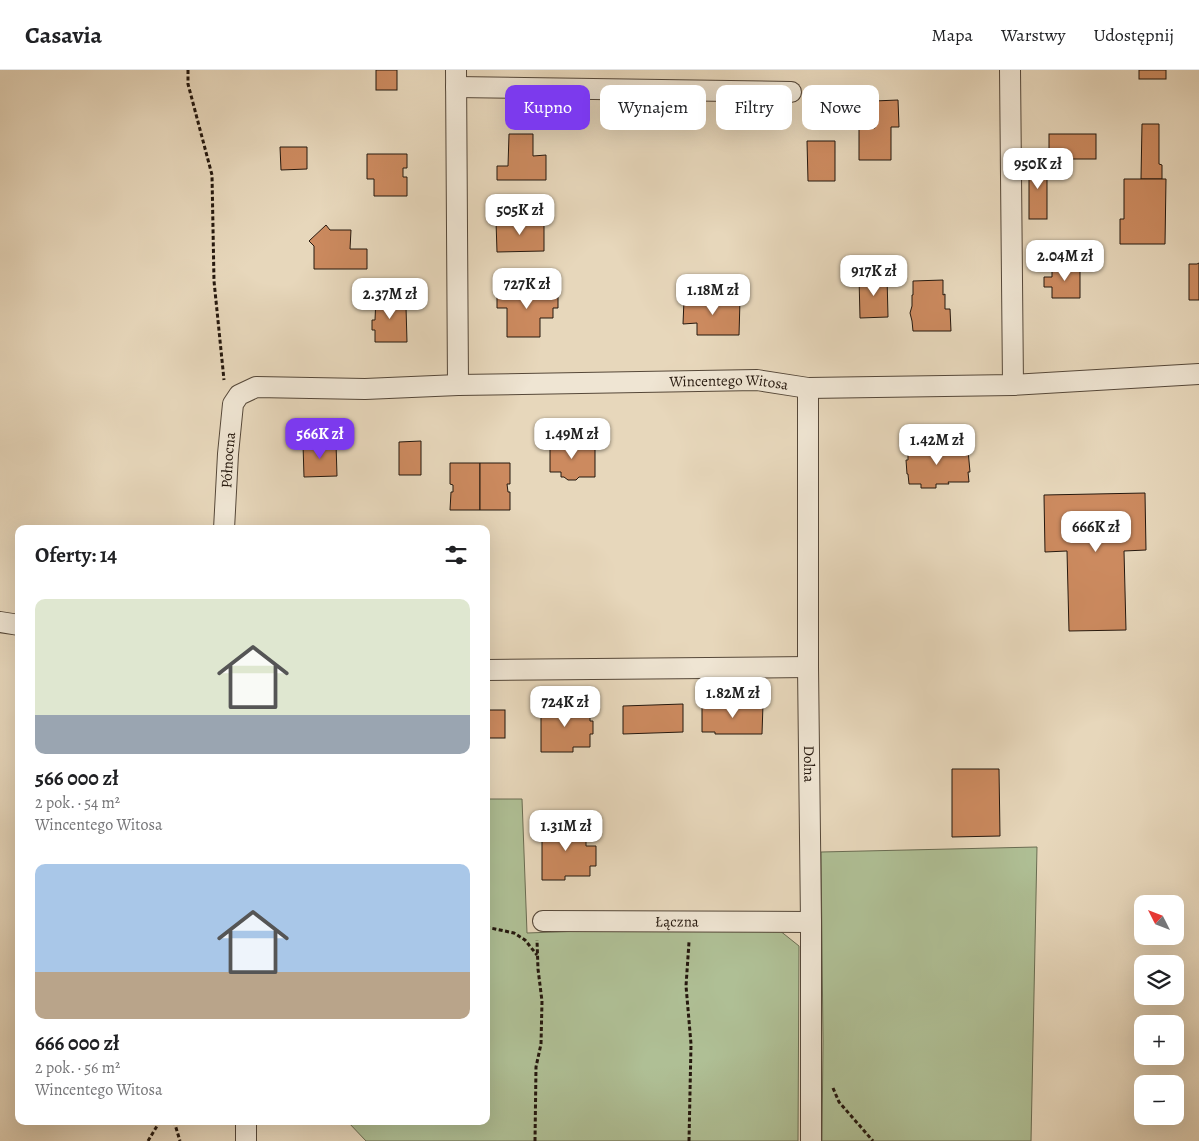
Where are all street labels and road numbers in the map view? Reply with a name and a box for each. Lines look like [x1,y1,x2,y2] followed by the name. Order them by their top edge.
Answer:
[668,370,790,395] street label: Wincentego Witosa
[216,431,240,489] street label: Północna
[799,745,819,783] street label: Dolna
[655,911,699,932] street label: Łączna

